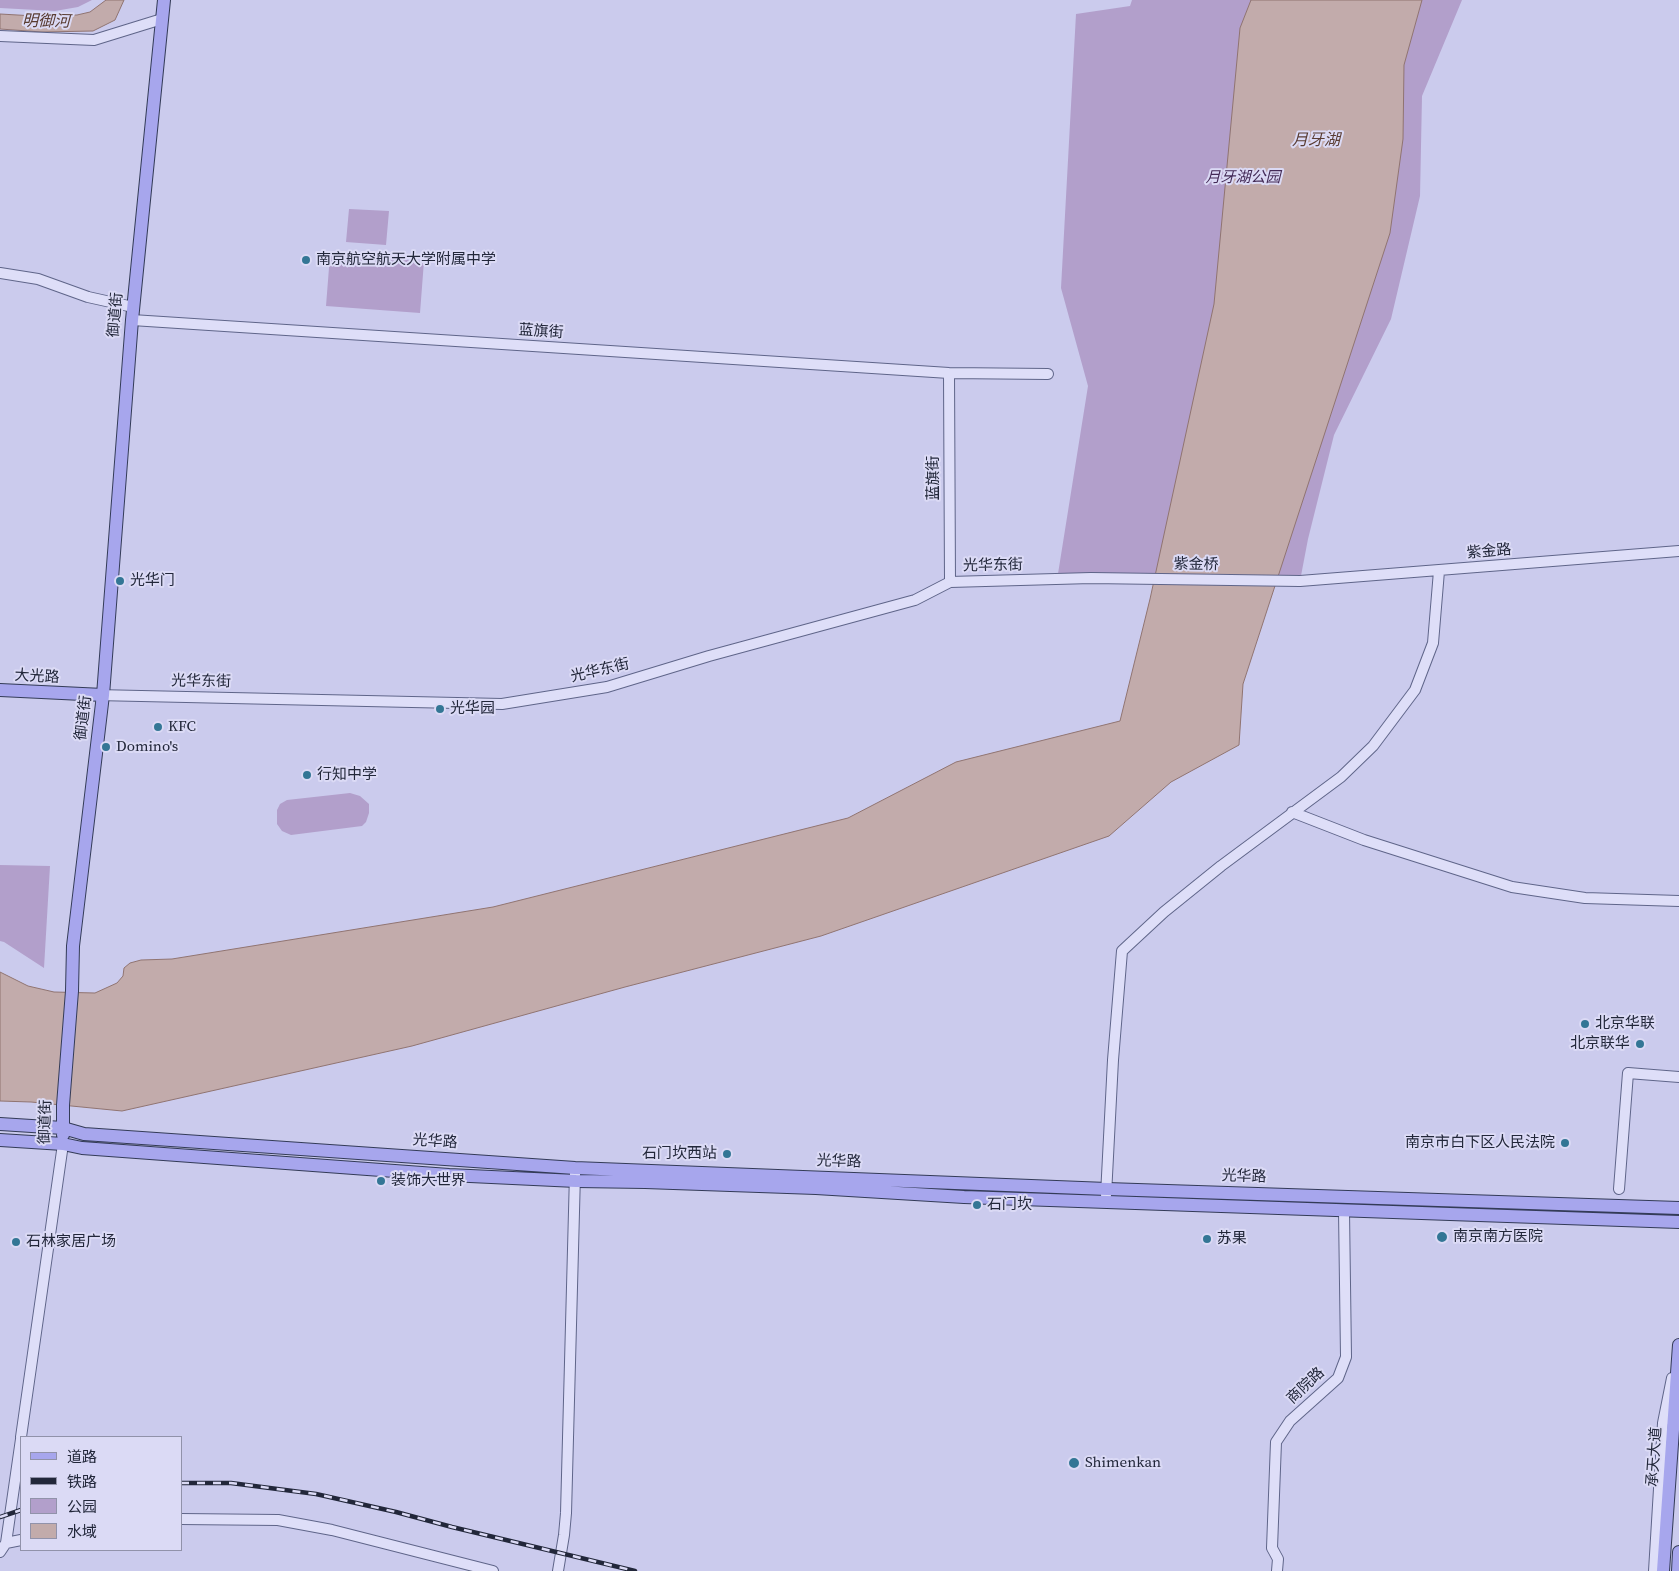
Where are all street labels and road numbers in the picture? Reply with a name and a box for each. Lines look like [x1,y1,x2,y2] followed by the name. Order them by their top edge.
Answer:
[105,292,127,338] street label: 御道街
[518,321,564,343] street label: 蓝旗街
[925,456,943,500] street label: 蓝旗街
[1466,541,1512,563] street label: 紫金路
[963,556,1023,576] street label: 光华东街
[1173,556,1219,574] street label: 紫金桥
[569,655,631,687] street label: 光华东街
[14,667,60,687] street label: 大光路
[171,672,231,692] street label: 光华东街
[72,695,96,741] street label: 御道街
[36,1099,56,1145] street label: 御道街
[412,1131,458,1153] street label: 光华路
[816,1152,862,1172] street label: 光华路
[1221,1167,1267,1187] street label: 光华路
[1283,1364,1329,1408] street label: 商院路
[1644,1426,1666,1488] street label: 承天大道

